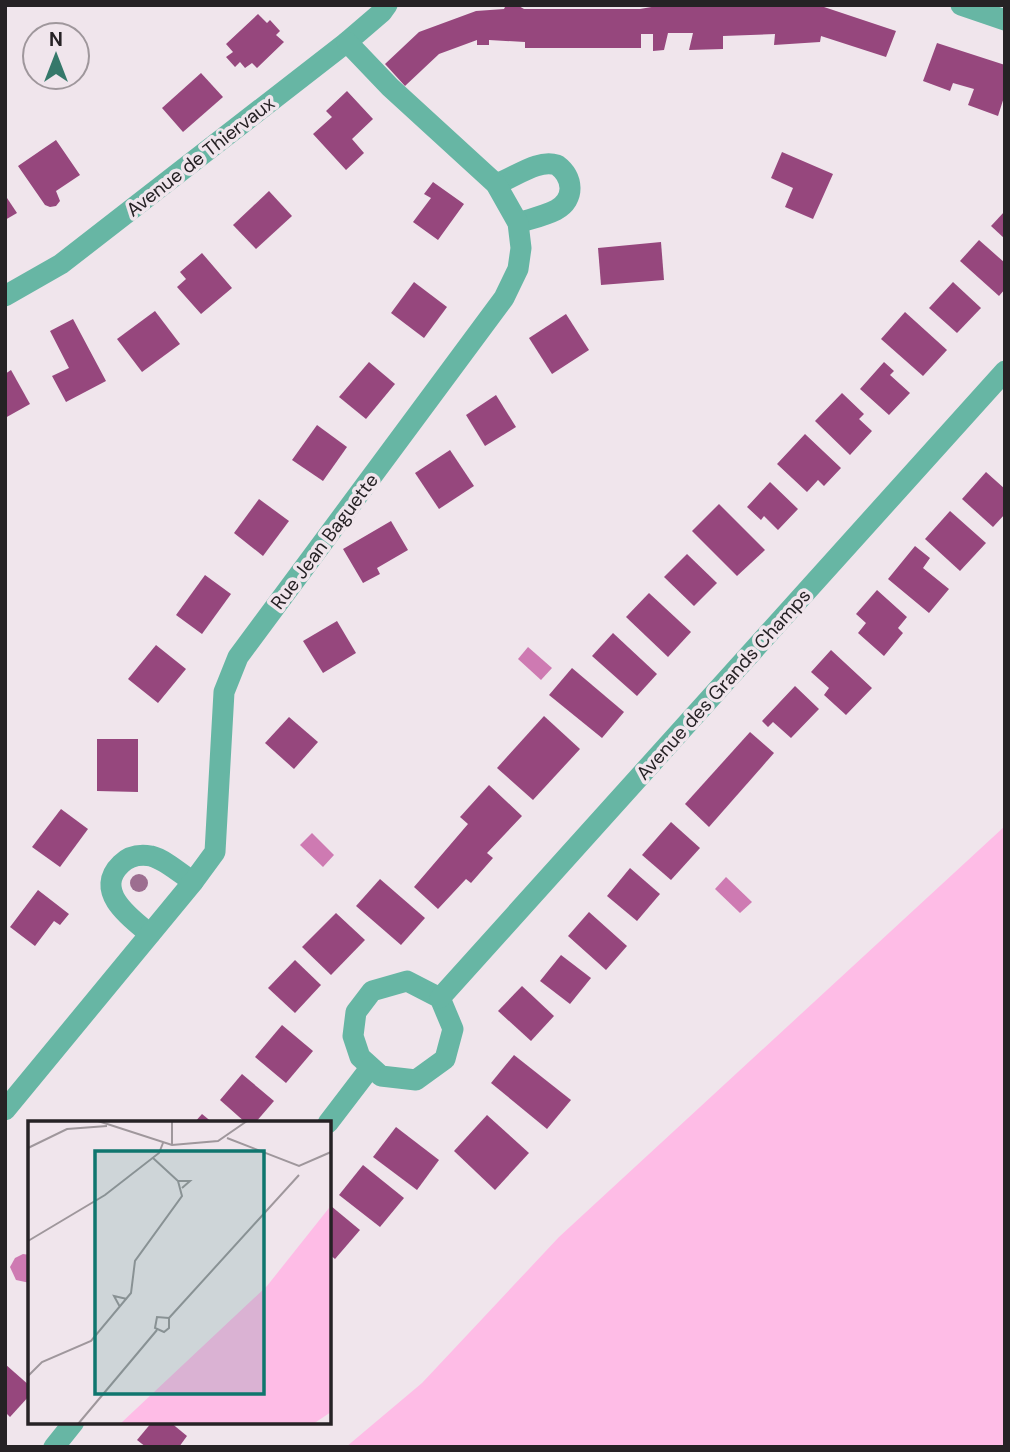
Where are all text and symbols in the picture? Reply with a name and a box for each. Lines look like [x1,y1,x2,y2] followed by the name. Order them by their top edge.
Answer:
[21,21,91,91] north arrow
[49,27,63,52] text: N
[121,90,280,222] street label: Avenue de Thiervaux
[265,468,384,614] street label: Rue Jean Baguette
[631,583,816,785] street label: Avenue des Grands Champs
[28,1121,331,1424] inset map

